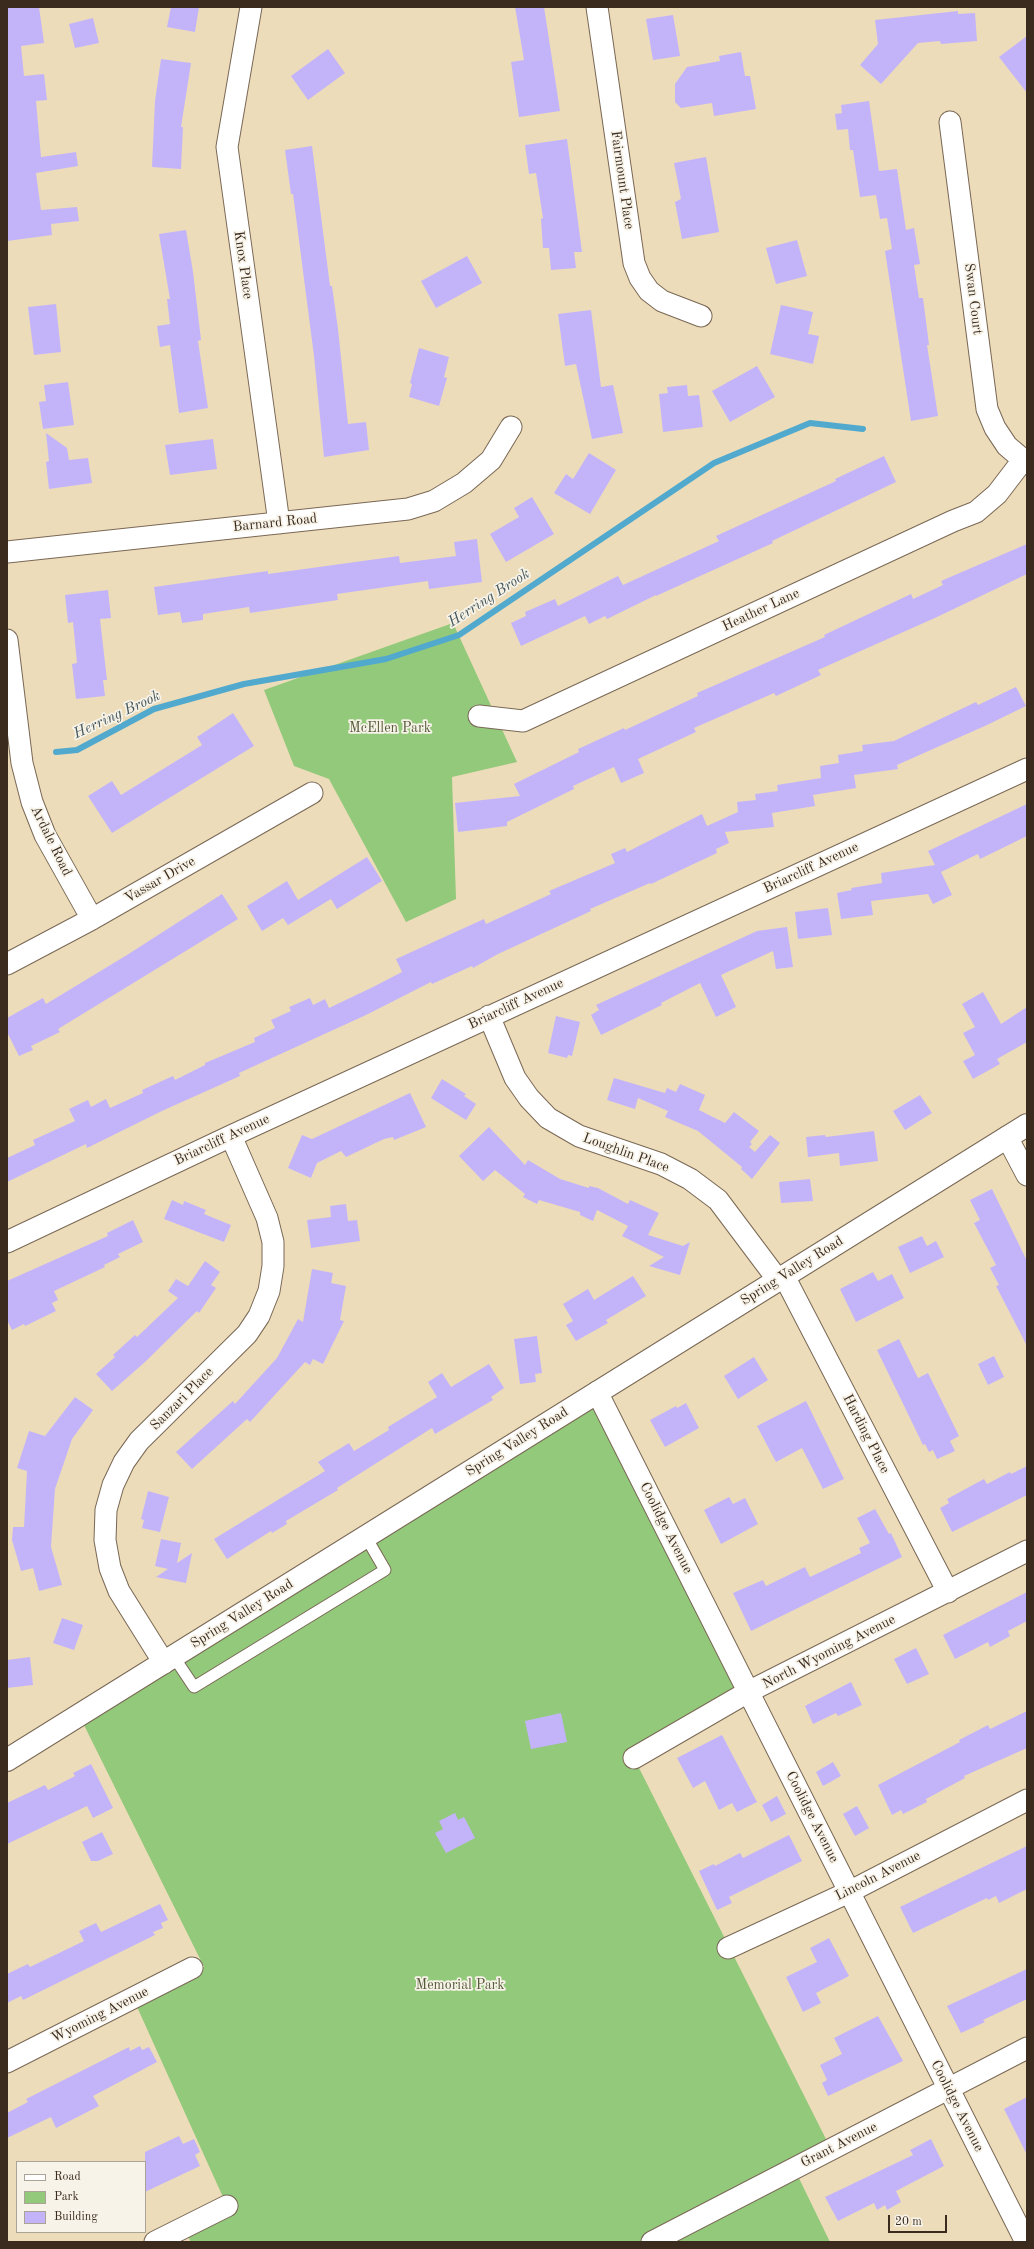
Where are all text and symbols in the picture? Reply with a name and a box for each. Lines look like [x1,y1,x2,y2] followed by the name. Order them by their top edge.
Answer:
[607,129,637,231] street label: Fairmount Place
[230,230,256,300] street label: Knox Place
[960,262,986,336] street label: Swan Court
[232,510,318,536] street label: Barnard Road
[445,565,533,631] water label: Herring Brook
[720,585,802,635] street label: Heather Lane
[71,687,163,743] water label: Herring Brook
[349,720,431,736] park label: McEllen Park
[27,803,75,879] street label: Ardale Road
[761,839,861,897] street label: Briarcliff Avenue
[122,853,198,907] street label: Vassar Drive
[466,975,566,1033] street label: Briarcliff Avenue
[172,1111,272,1169] street label: Briarcliff Avenue
[580,1130,672,1176] street label: Loughlin Place
[738,1233,846,1309] street label: Spring Valley Road
[147,1364,217,1434] street label: Sanzari Place
[839,1392,893,1476] street label: Harding Place
[463,1404,571,1480] street label: Spring Valley Road
[636,1479,696,1577] street label: Coolidge Avenue
[188,1576,296,1652] street label: Spring Valley Road
[760,1611,898,1693] street label: North Wyoming Avenue
[782,1768,842,1866] street label: Coolidge Avenue
[833,1847,923,1905] street label: Lincoln Avenue
[415,1977,505,1993] park label: Memorial Park
[48,1983,152,2047] street label: Wyoming Avenue
[927,2057,987,2155] street label: Coolidge Avenue
[798,2119,880,2171] street label: Grant Avenue
[16,2161,146,2233] legend
[54,2171,81,2183] text: Road
[54,2191,79,2203] text: Park
[890,2207,949,2233] scale bar
[54,2211,98,2223] text: Building
[895,2216,922,2228] text: 20 m

